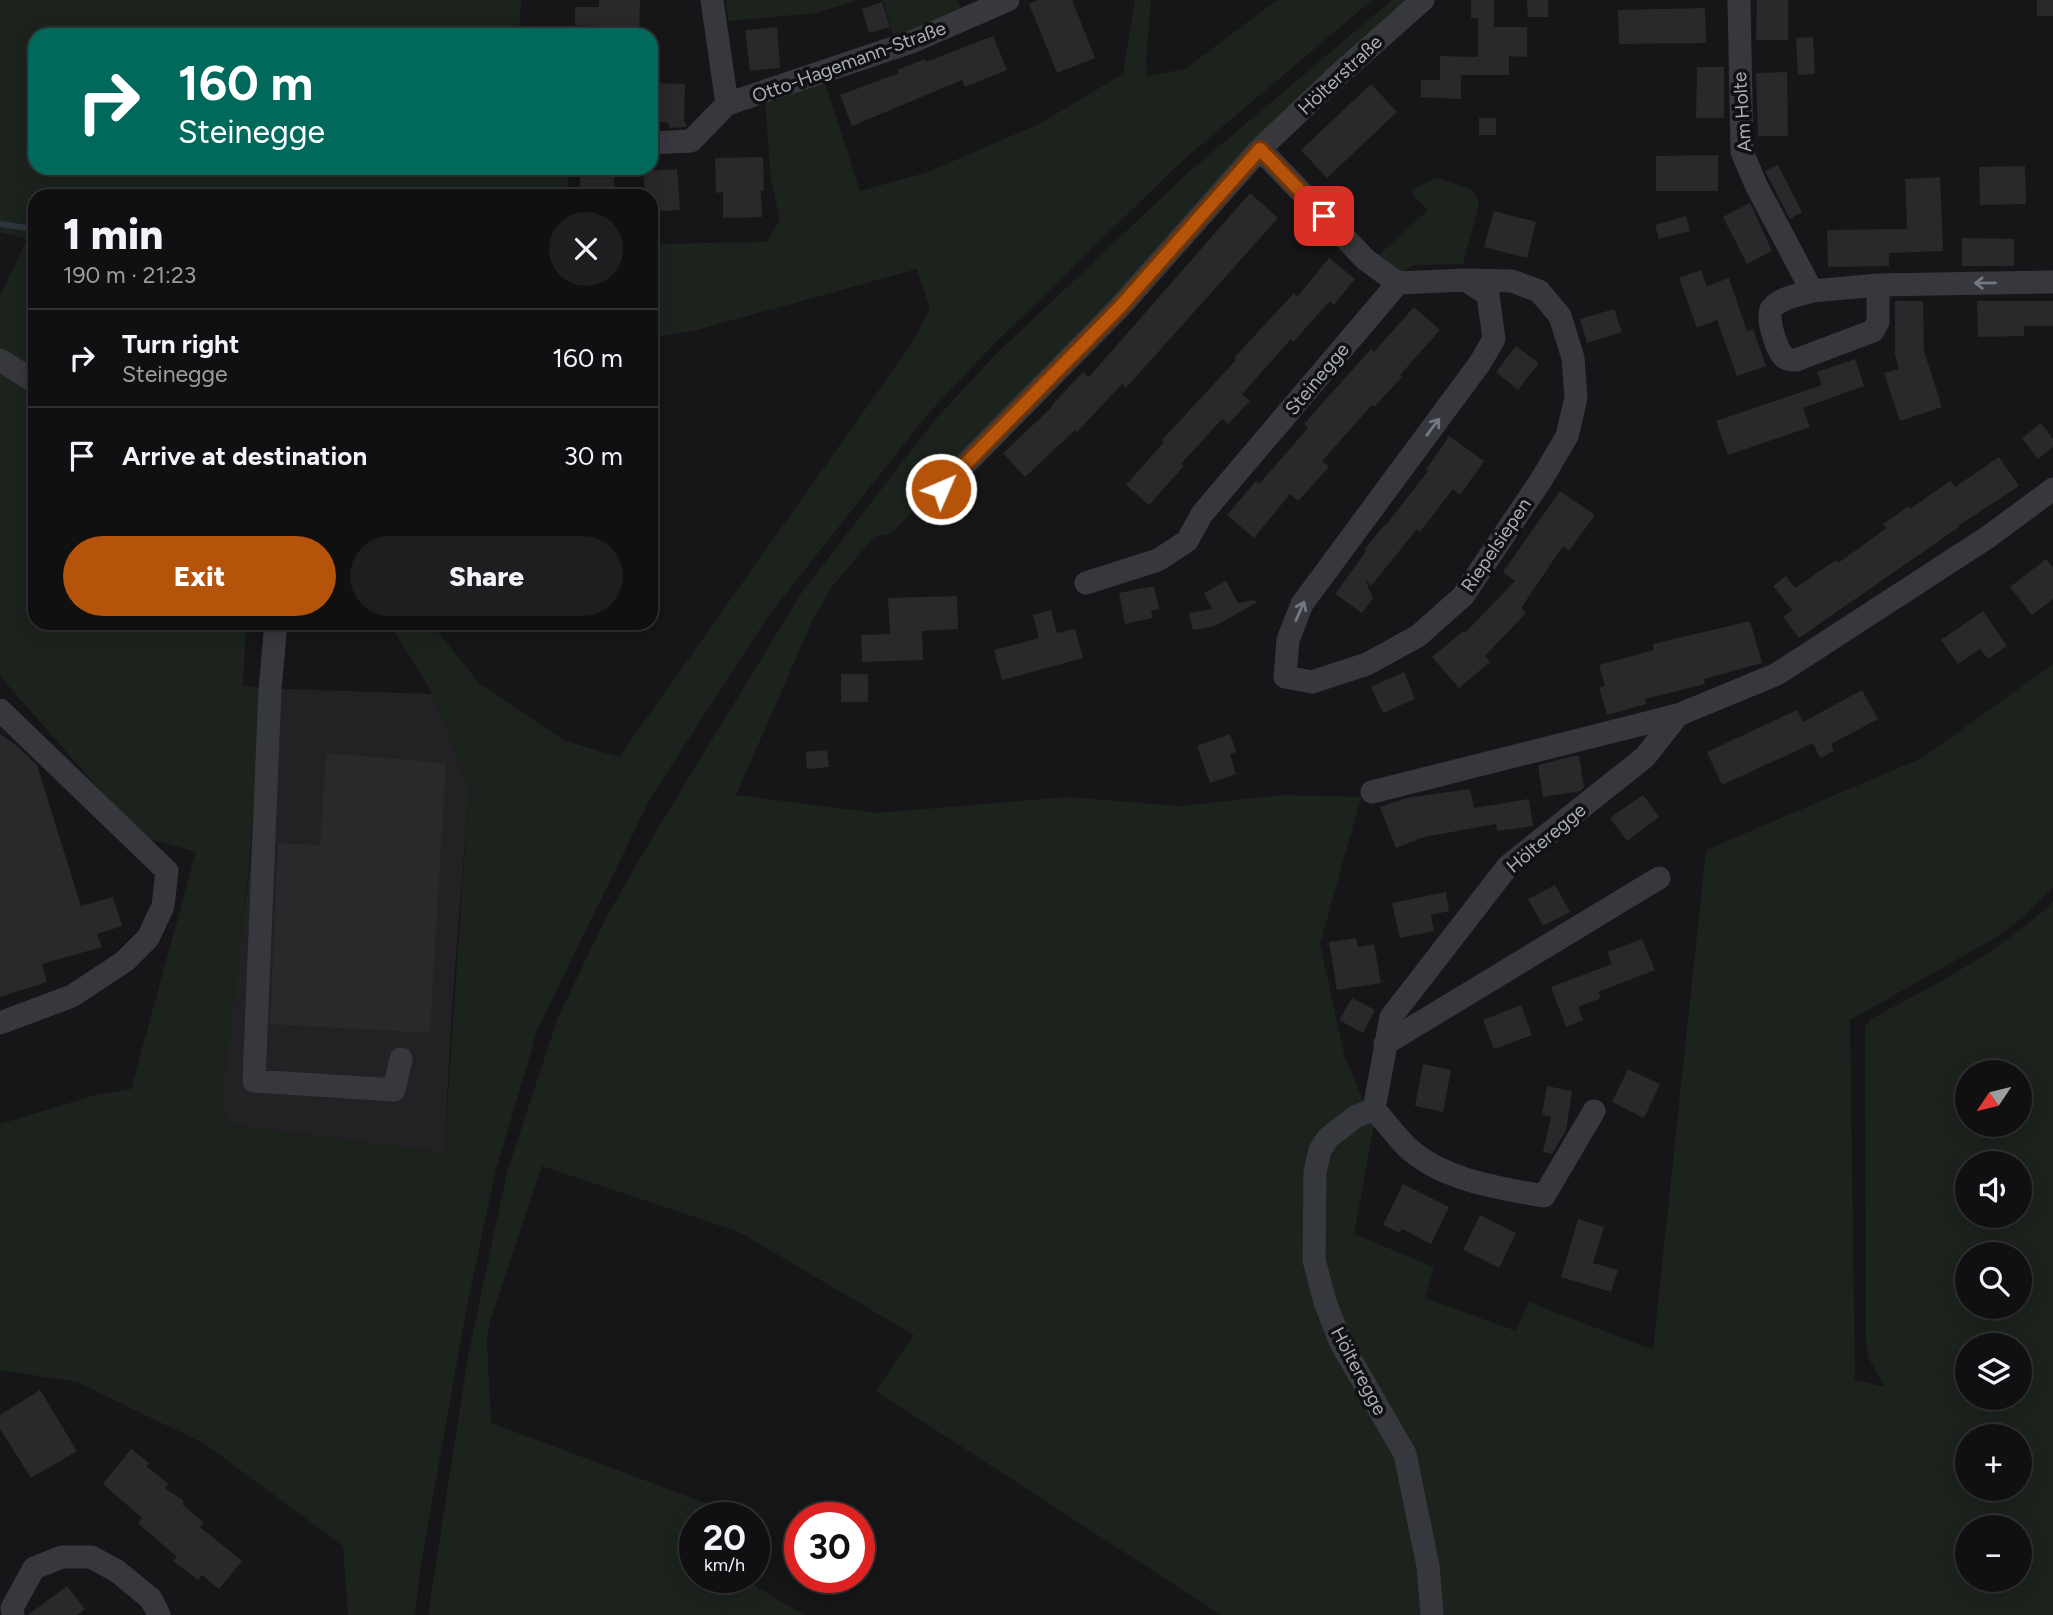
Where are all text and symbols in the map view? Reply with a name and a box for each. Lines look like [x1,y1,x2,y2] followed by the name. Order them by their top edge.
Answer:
[749,16,949,108] street label: Otto-Hagemann-Straße
[1293,30,1387,120] street label: Hölterstraße
[178,53,313,112] text: 160 m
[63,56,154,147] icon: right
[1728,71,1756,153] street label: Am Holte
[178,113,325,151] text: Steinegge
[1294,186,1354,246] pin
[1305,197,1343,235] icon: arrive
[63,209,163,260] text: 1 min
[549,212,623,286] button: close
[63,261,196,289] text: 190 m · 21:23
[1974,276,1997,290] one-way arrow
[122,328,239,360] text: Turn right
[1280,338,1354,420] street label: Steinegge
[63,339,101,377] icon: right
[552,342,623,374] text: 160 m
[122,360,228,388] text: Steinegge
[1425,418,1440,437] one-way arrow
[63,437,101,475] icon: arrive
[122,440,367,472] text: Arrive at destination
[564,440,623,472] text: 30 m
[904,452,978,526] position arrow
[1456,494,1536,596] street label: Riepelsiepen
[63,536,336,616] button: Exit
[350,536,623,616] button: Share
[1294,601,1307,622] one-way arrow
[1502,798,1590,878] street label: Hölteregge
[1955,1060,2032,1138] north arrow
[1955,1060,2032,1592] map controls
[1955,1151,2032,1228] button: sound
[1955,1242,2032,1319] button: search
[1326,1323,1392,1419] street label: Hölteregge
[1955,1333,2032,1410] button: layers
[1955,1424,2032,1501] button: +
[784,1502,875,1593] speed limit sign: 30
[1955,1515,2032,1592] button: −
[703,1517,746,1559] text: 20
[704,1554,745,1576] text: km/h

